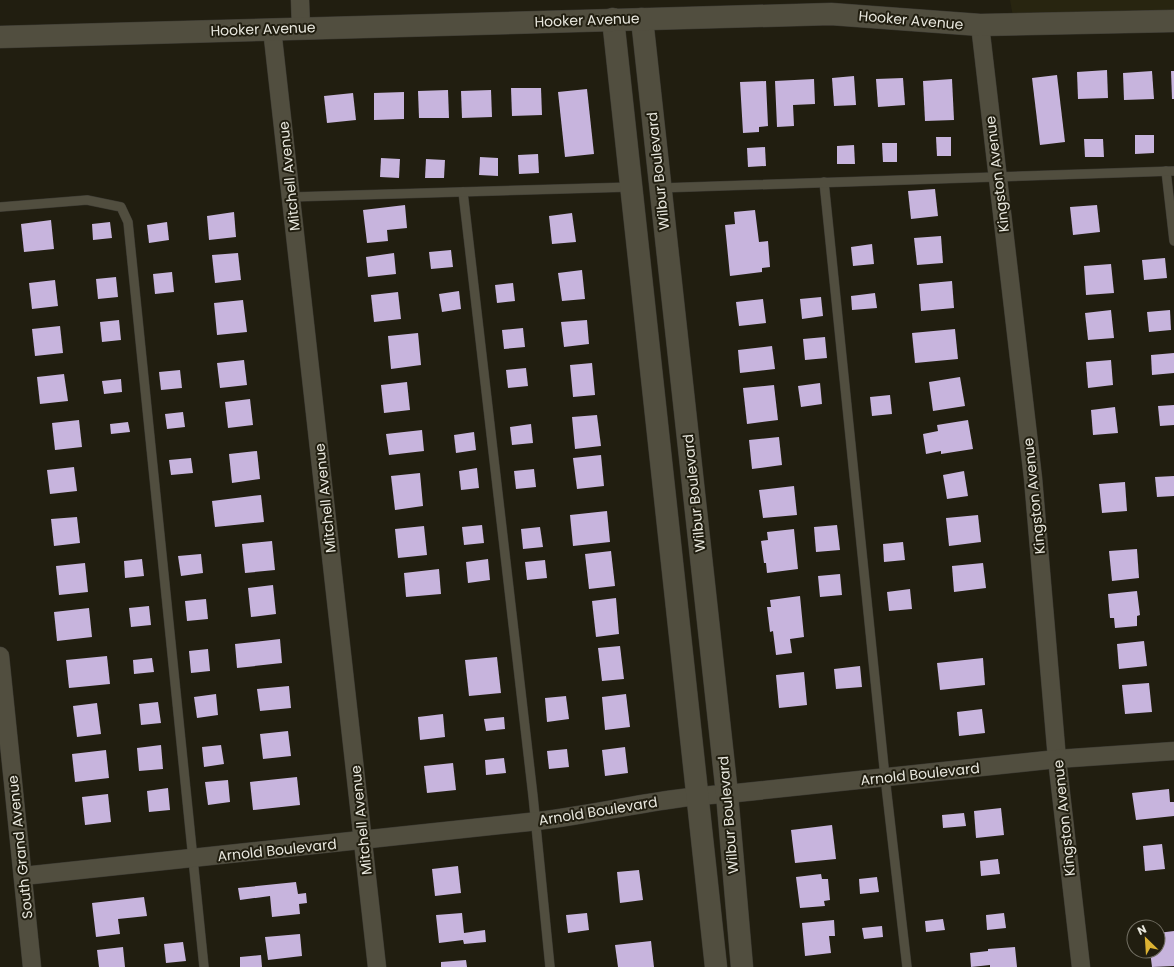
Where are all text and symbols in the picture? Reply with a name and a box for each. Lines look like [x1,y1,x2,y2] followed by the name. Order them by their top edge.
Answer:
[858,5,965,35] street label: Hooker Avenue
[534,8,640,32] street label: Hooker Avenue
[210,17,316,41] street label: Hooker Avenue
[642,111,674,231] street label: Wilbur Boulevard
[980,114,1014,233] street label: Kingston Avenue
[273,120,305,232] street label: Mitchell Avenue
[678,433,710,553] street label: Wilbur Boulevard
[1018,437,1050,555] street label: Kingston Avenue
[309,442,341,554] street label: Mitchell Avenue
[713,755,743,875] street label: Wilbur Boulevard
[859,758,981,790] street label: Arnold Boulevard
[1048,759,1080,877] street label: Kingston Avenue
[345,764,377,876] street label: Mitchell Avenue
[2,774,37,920] street label: South Grand Avenue
[537,792,659,830] street label: Arnold Boulevard
[216,834,338,866] street label: Arnold Boulevard
[1126,919,1166,959] north arrow
[1135,921,1149,939] text: N

